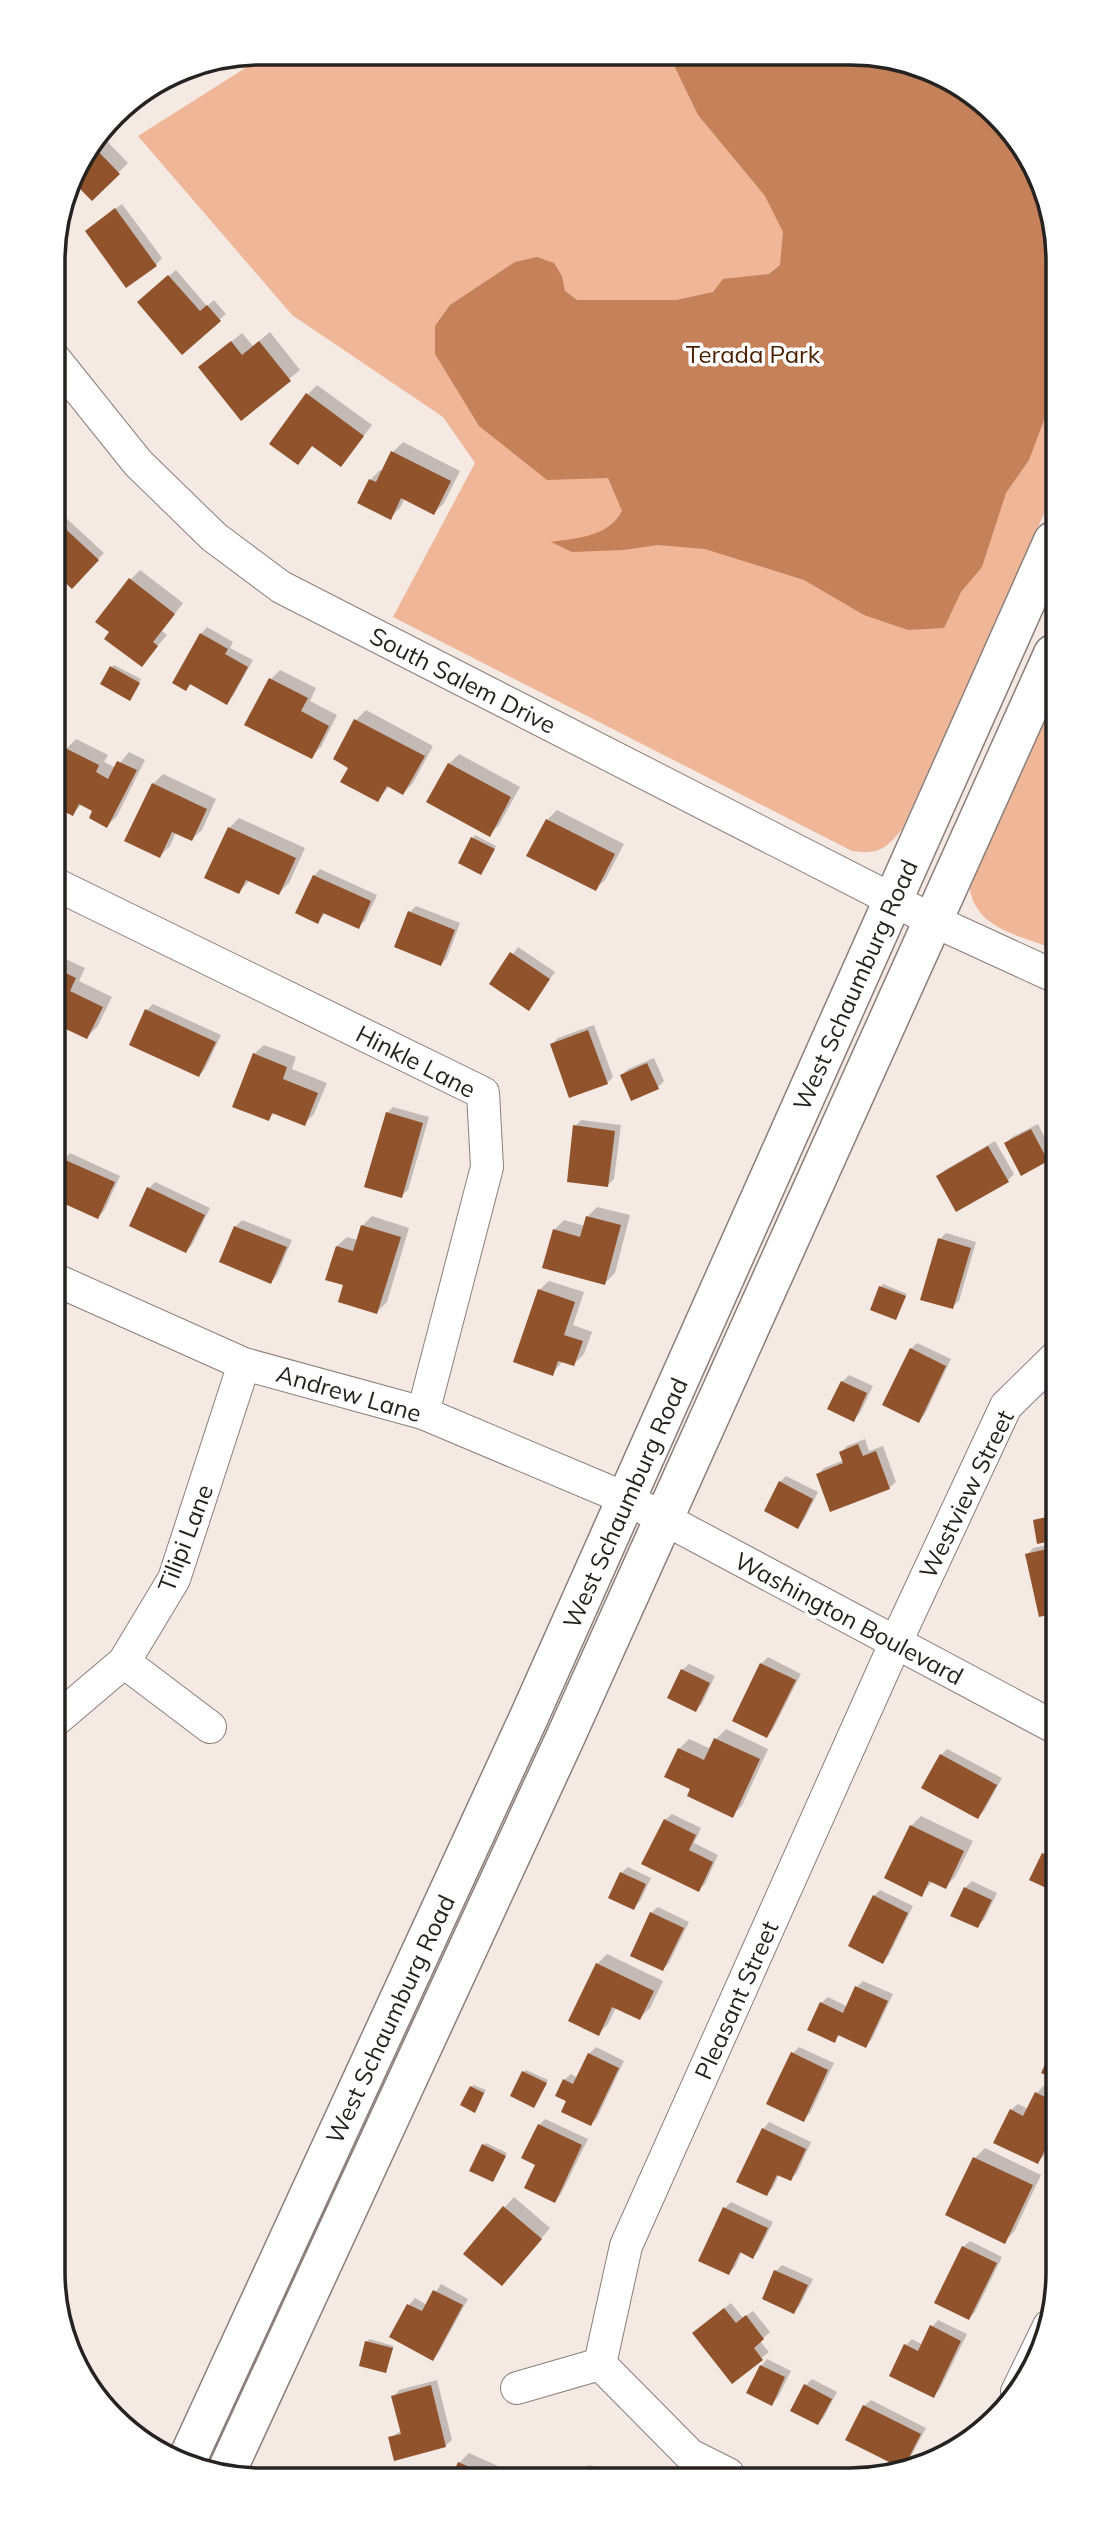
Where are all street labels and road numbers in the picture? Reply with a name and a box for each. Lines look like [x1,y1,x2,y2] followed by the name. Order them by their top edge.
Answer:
[365,620,561,740] street label: South Salem Drive
[786,855,924,1115] street label: West Schaumburg Road
[351,1018,481,1104] street label: Hinkle Lane
[273,1358,425,1428] street label: Andrew Lane
[556,1373,694,1633] street label: West Schaumburg Road
[912,1405,1020,1583] street label: Westview Street
[151,1480,219,1596] street label: Tilipi Lane
[730,1545,968,1691] street label: Washington Boulevard
[319,1890,461,2148] street label: West Schaumburg Road
[688,1916,784,2084] street label: Pleasant Street

